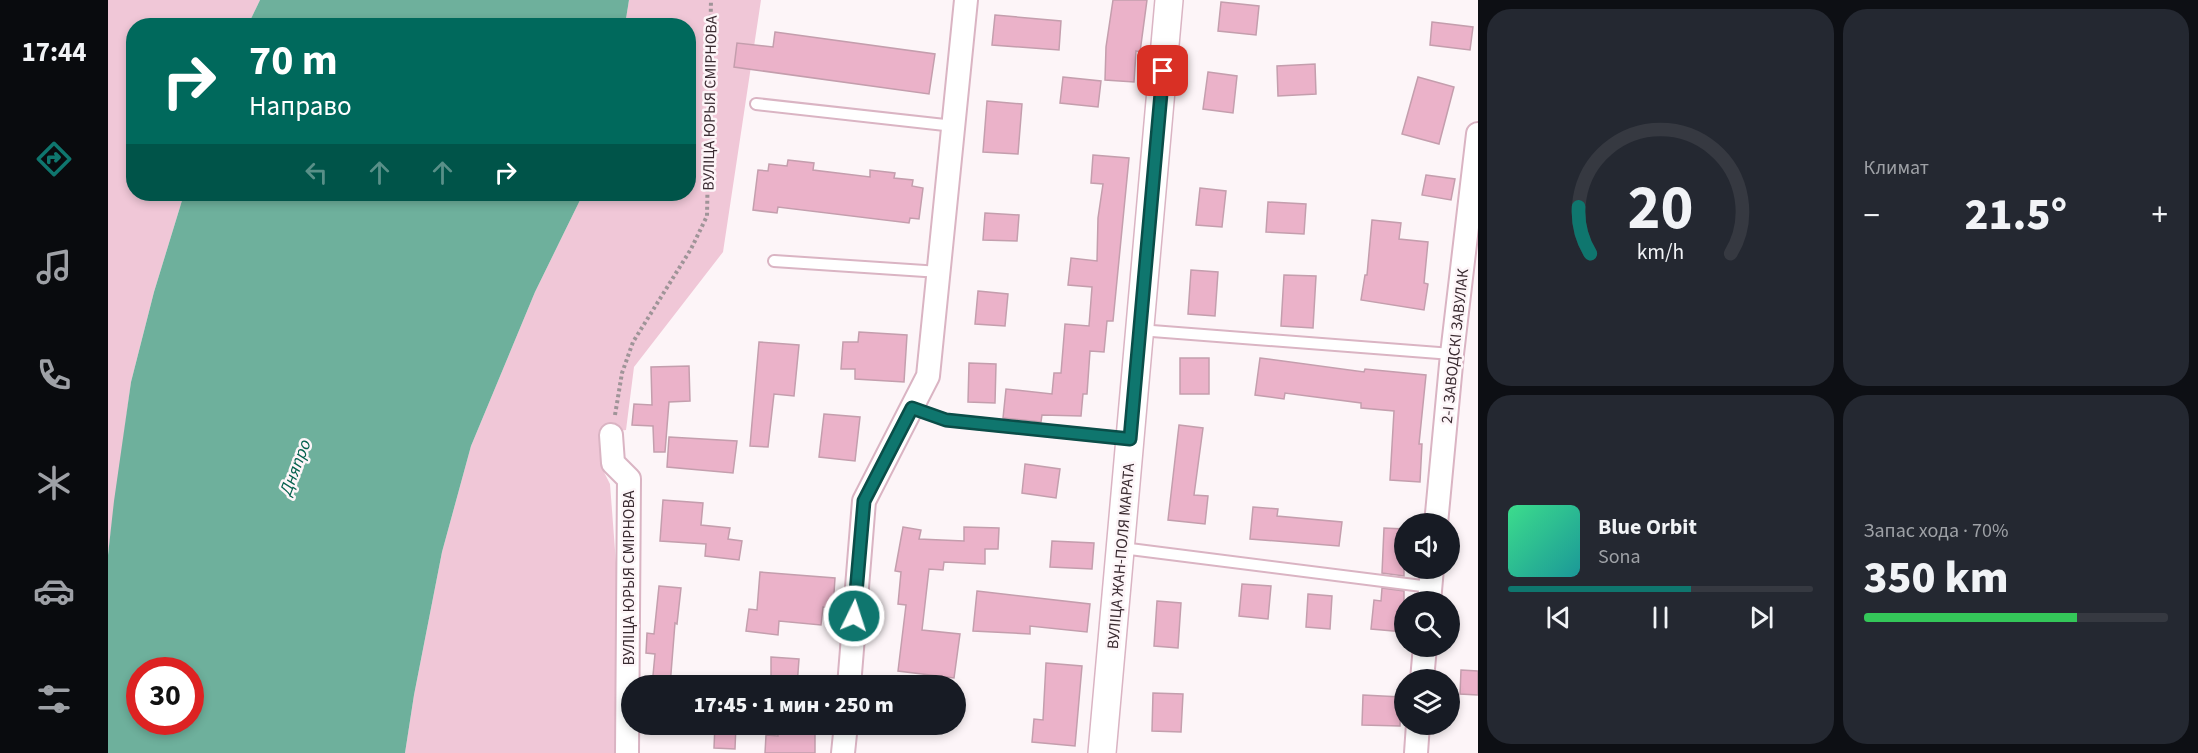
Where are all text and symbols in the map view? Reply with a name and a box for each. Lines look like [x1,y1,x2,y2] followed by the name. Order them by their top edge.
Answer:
[697,15,723,191] street label: ВУЛІЦА ЮРЫЯ СМІРНОВА
[249,31,338,91] text: 70 m
[21,33,87,72] text: 17:44
[150,42,228,120] icon: right
[1137,45,1188,96] pin
[1146,54,1179,87] icon: arrive
[249,87,352,126] text: Направо
[33,138,75,180] icon: directions
[1864,154,1929,182] text: Климат
[300,156,333,189] icon: left
[363,156,396,189] icon: ahead
[426,156,459,189] icon: ahead
[489,156,522,189] icon: right
[1627,164,1693,253] text: 20
[1964,183,2067,247] text: 21.5°
[1864,192,1880,239] text: −
[2152,192,2168,239] text: +
[1636,238,1684,269] text: km/h
[33,246,75,288] icon: music
[1436,267,1474,425] street label: 2-І ЗАВОДСКІ ЗАВУЛАК
[33,354,75,396] icon: phone
[273,436,318,500] water label: Дняпро
[33,462,75,504] icon: climate
[1102,462,1140,650] street label: ВУЛІЦА ЖАН-ПОЛЯ МАРАТА
[618,490,640,666] street label: ВУЛІЦА ЮРЫЯ СМІРНОВА
[1598,511,1697,543] text: Blue Orbit
[1394,513,1460,735] map controls
[1394,513,1460,579] button: sound
[1864,517,2008,545] text: Запас хода · 70%
[1598,543,1641,571] text: Sona
[1864,546,2009,610] text: 350 km
[33,570,75,612] icon: car
[822,584,886,648] position arrow
[1394,591,1460,657] button: search
[1542,601,1575,634] icon: previous
[1644,601,1677,634] icon: pause
[1745,601,1778,634] icon: next
[126,657,204,735] speed limit sign: 30
[1394,669,1460,735] button: layers
[33,678,75,720] icon: filters
[693,689,894,721] text: 17:45 · 1 мин · 250 m

